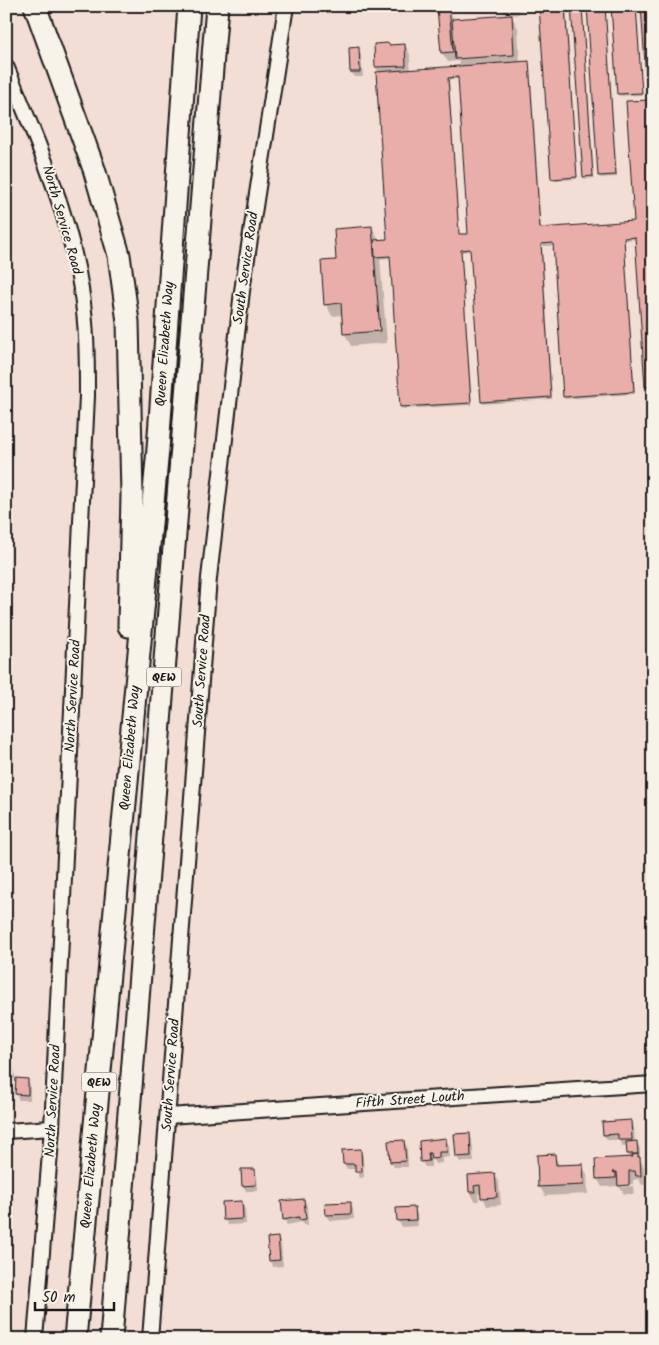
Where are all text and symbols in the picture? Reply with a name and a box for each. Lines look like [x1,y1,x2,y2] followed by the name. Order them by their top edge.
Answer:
[36,163,88,278] street label: North Service Road
[227,210,265,325] street label: South Service Road
[150,280,180,407] street label: Queen Elizabeth Way
[187,613,217,728] street label: South Service Road
[59,638,87,753] street label: North Service Road
[146,668,182,686] road number: QEW
[114,684,146,811] street label: Queen Elizabeth Way
[156,1017,186,1132] street label: South Service Road
[39,1043,67,1158] street label: North Service Road
[82,1072,116,1092] road number: QEW
[355,1085,465,1115] street label: Fifth Street Louth
[75,1102,107,1229] street label: Queen Elizabeth Way
[35,1280,114,1312] scale bar
[42,1286,76,1310] text: 50 m

